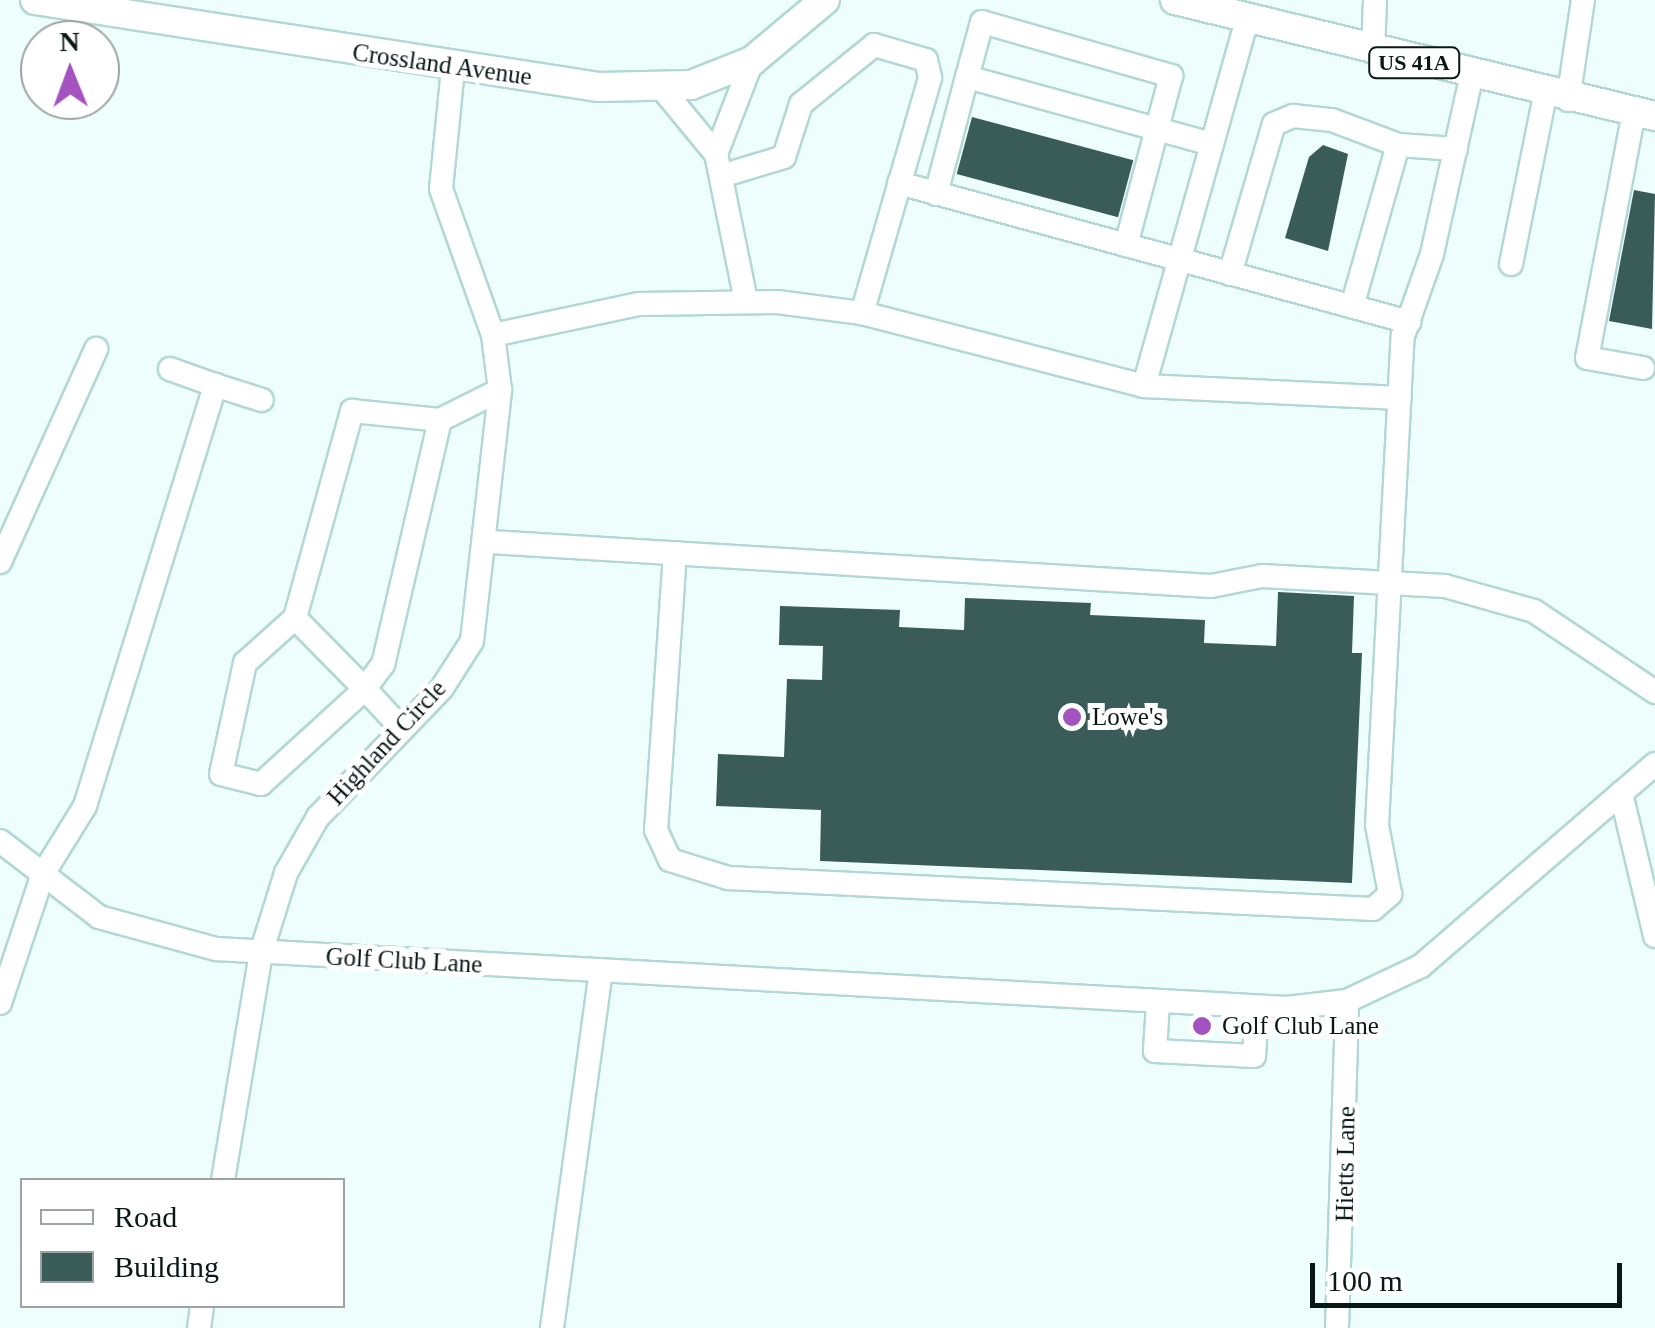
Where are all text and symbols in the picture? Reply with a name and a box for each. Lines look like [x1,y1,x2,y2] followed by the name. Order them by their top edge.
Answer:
[20,20,120,120] north arrow
[59,26,80,57] text: N
[350,37,534,93] street label: Crossland Avenue
[1366,46,1462,80] road number: US 41A
[321,674,453,812] street label: Highland Circle
[1092,702,1163,732] place label: Lowe's
[1061,706,1083,728] marker: Lowe's
[325,942,483,980] street label: Golf Club Lane
[1222,1011,1379,1041] place label: Golf Club Lane
[1191,1015,1213,1037] marker: Golf Club Lane
[1330,1106,1362,1222] street label: Hietts Lane
[20,1178,345,1308] legend
[114,1200,177,1233] text: Road
[1315,1243,1628,1305] scale bar
[114,1250,219,1283] text: Building
[1327,1264,1403,1297] text: 100 m

